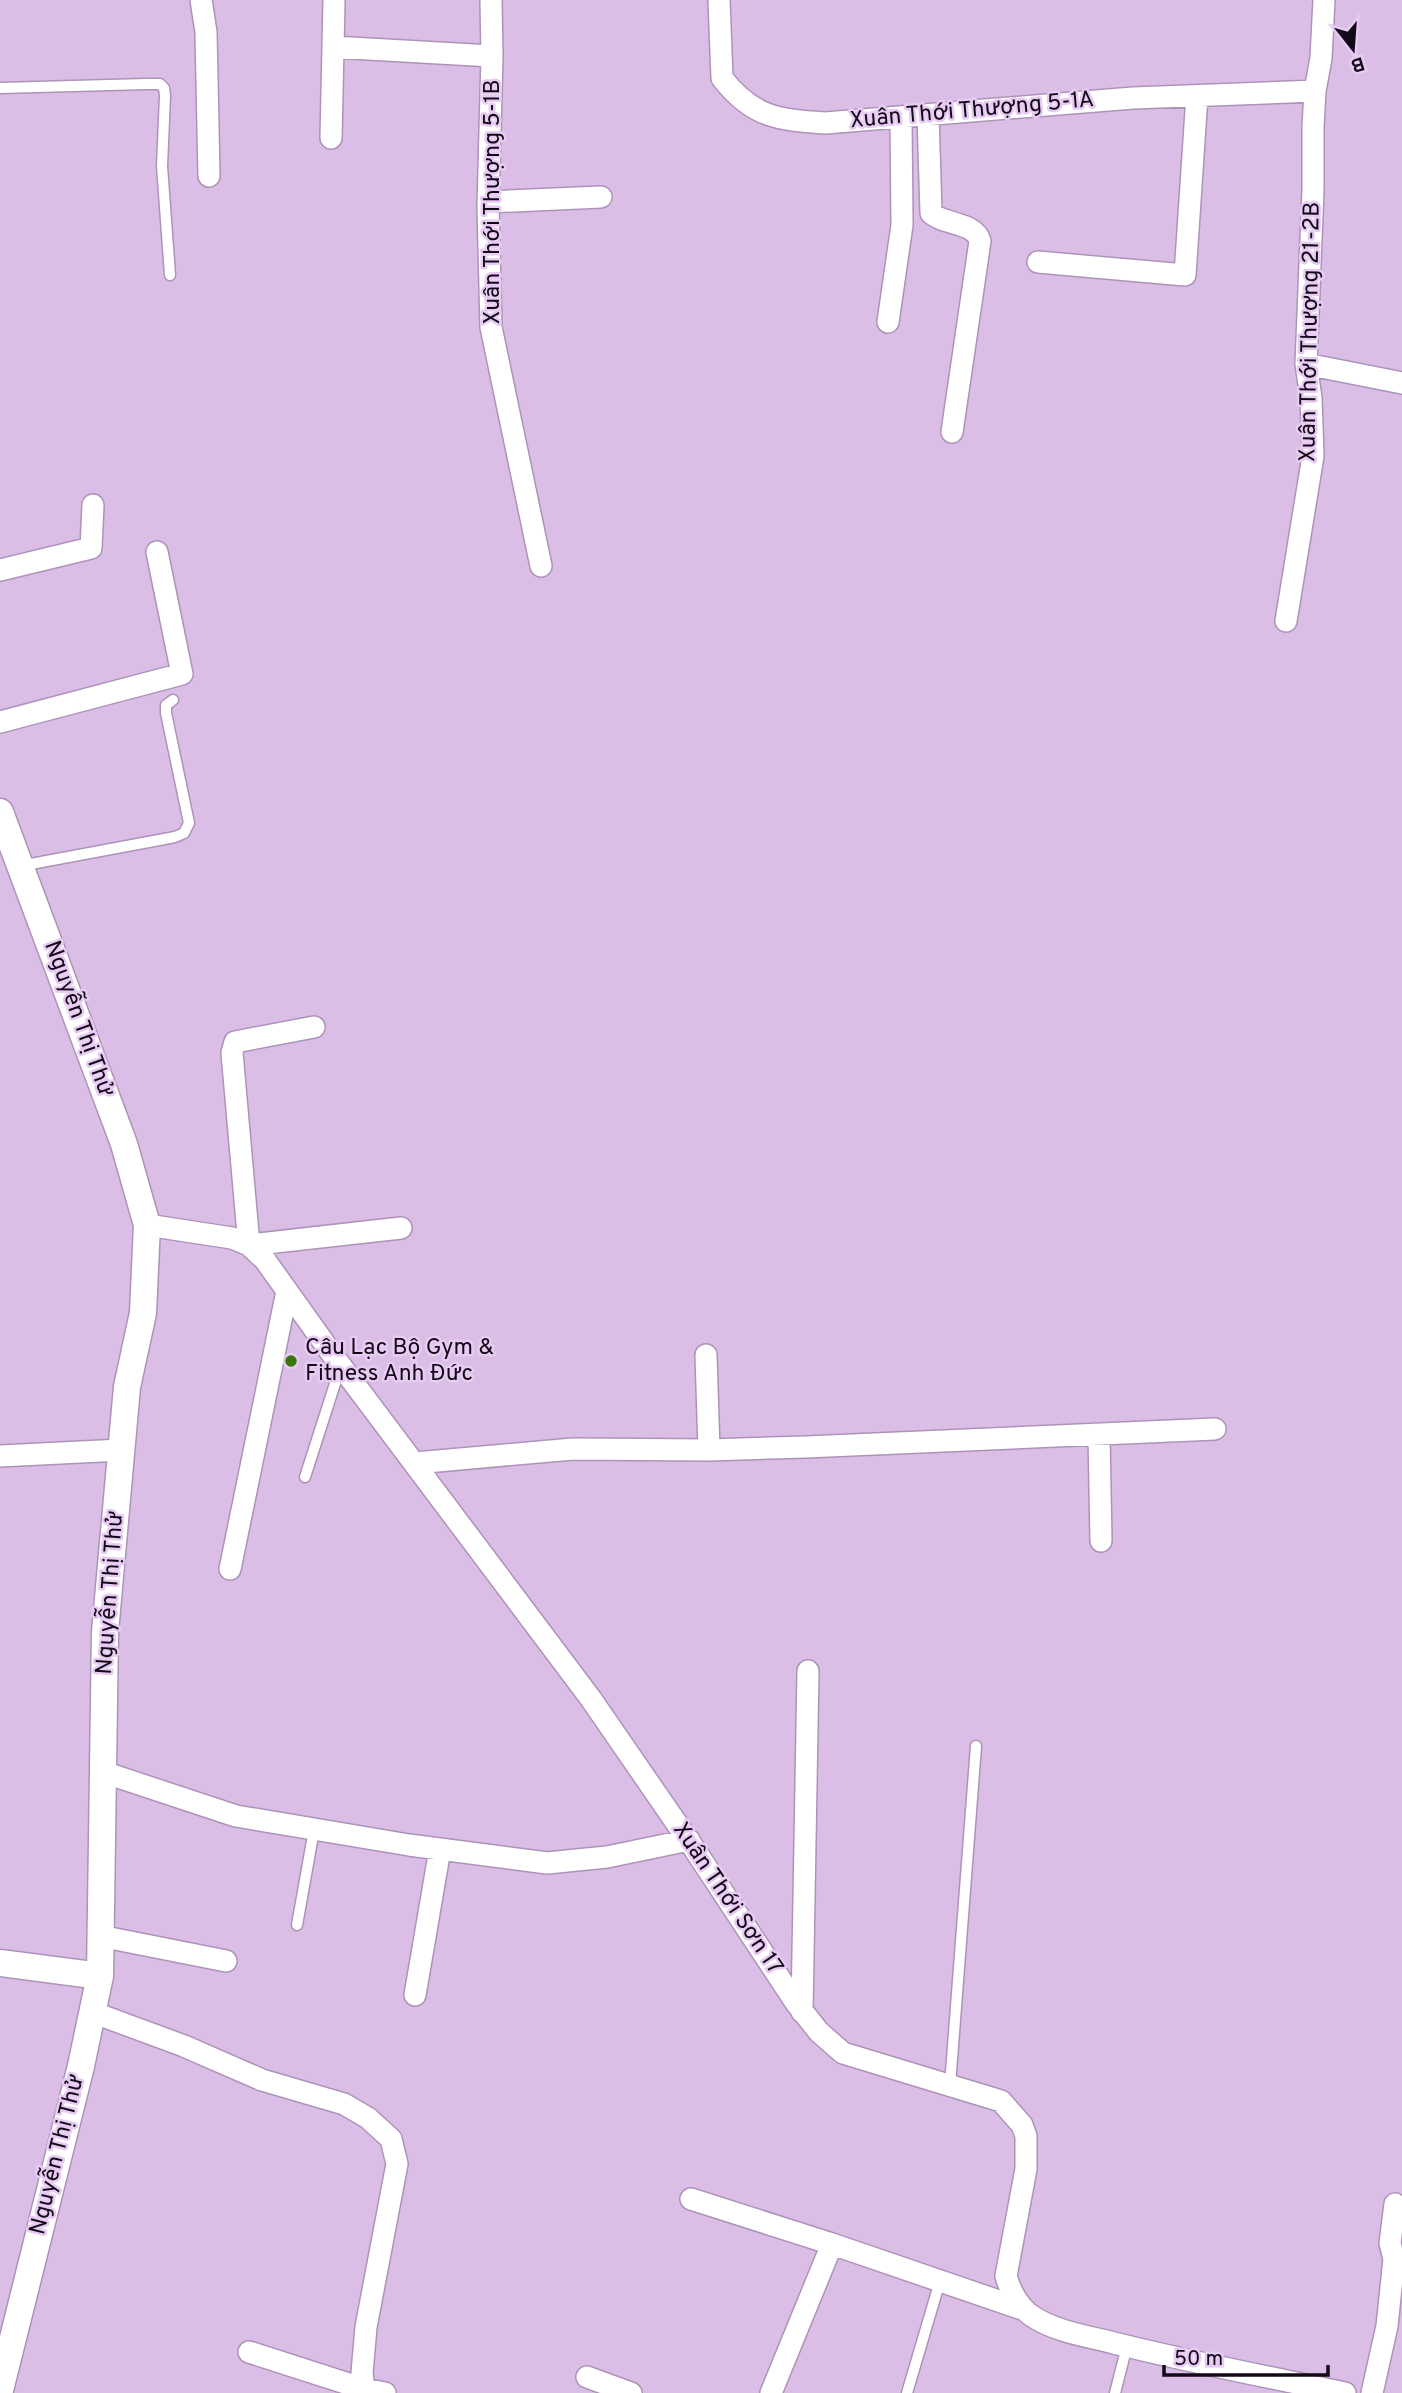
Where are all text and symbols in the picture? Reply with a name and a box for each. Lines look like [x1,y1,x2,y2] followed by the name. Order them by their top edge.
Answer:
[1318,14,1388,84] north arrow
[1348,50,1367,77] text: B
[479,79,508,325] street label: Xuân Thới Thượng 5-1B
[849,86,1095,136] street label: Xuân Thới Thượng 5-1A
[1294,202,1328,462] street label: Xuân Thới Thượng 21-2B
[36,937,121,1101] street label: Nguyễn Thị Thử
[305,1334,495,1389] place label: Câu Lạc Bộ Gym & Fitness Anh Đức
[283,1353,299,1369] marker: Câu Lạc Bộ Gym & Fitness Anh Đức
[90,1510,131,1676] street label: Nguyễn Thị Thử
[665,1817,789,1981] street label: Xuân Thới Sơn 17
[23,2072,92,2238] street label: Nguyễn Thị Thử
[1164,2334,1328,2378] scale bar
[1174,2346,1223,2373] text: 50 m

